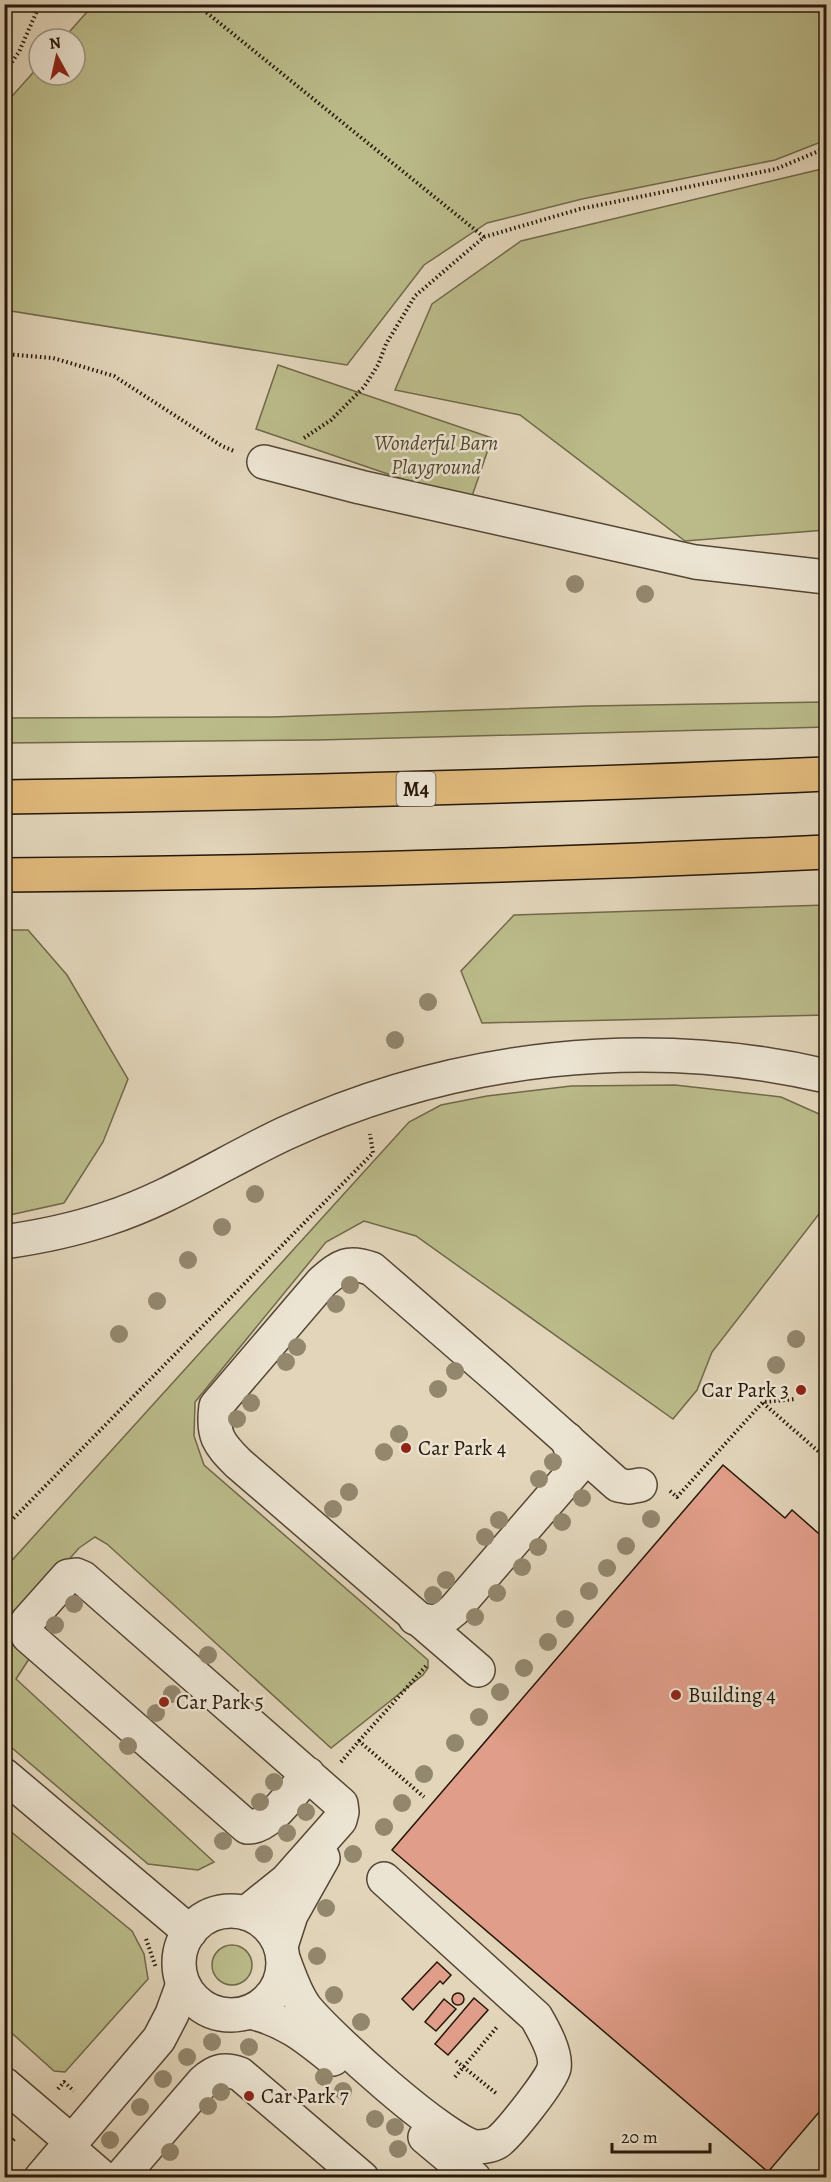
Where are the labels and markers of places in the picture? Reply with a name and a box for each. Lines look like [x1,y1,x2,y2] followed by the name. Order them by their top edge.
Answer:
[702,1376,789,1404] place label: Car Park 3
[794,1383,808,1397] marker: Car Park 3
[418,1434,506,1462] place label: Car Park 4
[399,1441,413,1455] marker: Car Park 4
[688,1681,776,1709] place label: Building 4
[176,1688,264,1716] place label: Car Park 5
[669,1688,683,1702] marker: Building 4
[157,1695,171,1709] marker: Car Park 5
[261,2082,349,2110] place label: Car Park 7
[242,2089,256,2103] marker: Car Park 7

